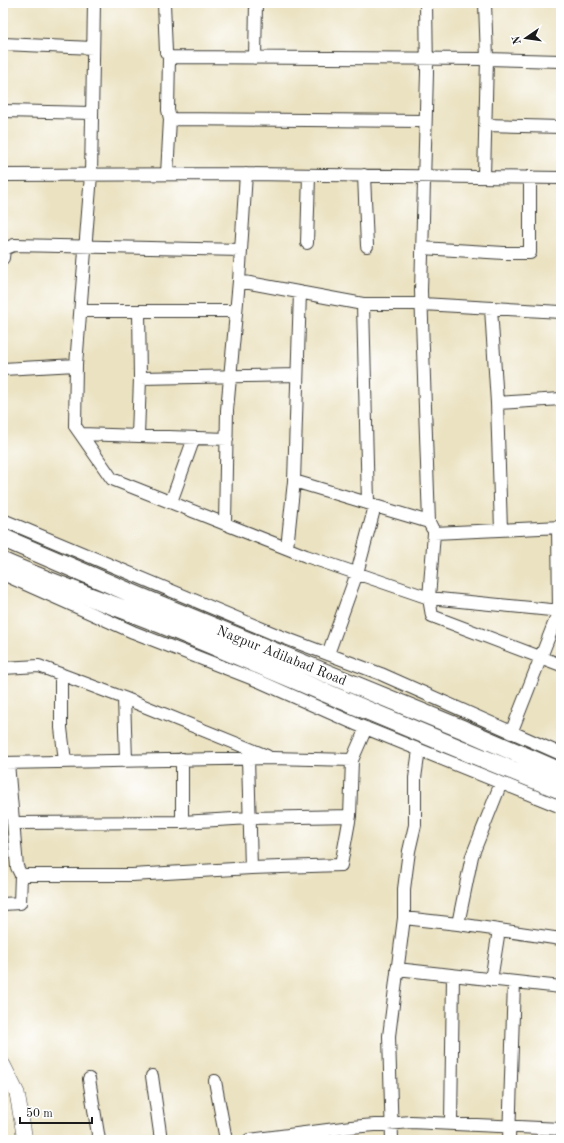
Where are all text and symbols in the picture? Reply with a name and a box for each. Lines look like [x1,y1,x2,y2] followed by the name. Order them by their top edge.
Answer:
[506,18,546,58] north arrow
[511,34,524,45] text: N
[215,623,349,688] street label: Nagpur Adilabad Road
[20,1099,92,1125] scale bar
[26,1107,53,1120] text: 50 m

